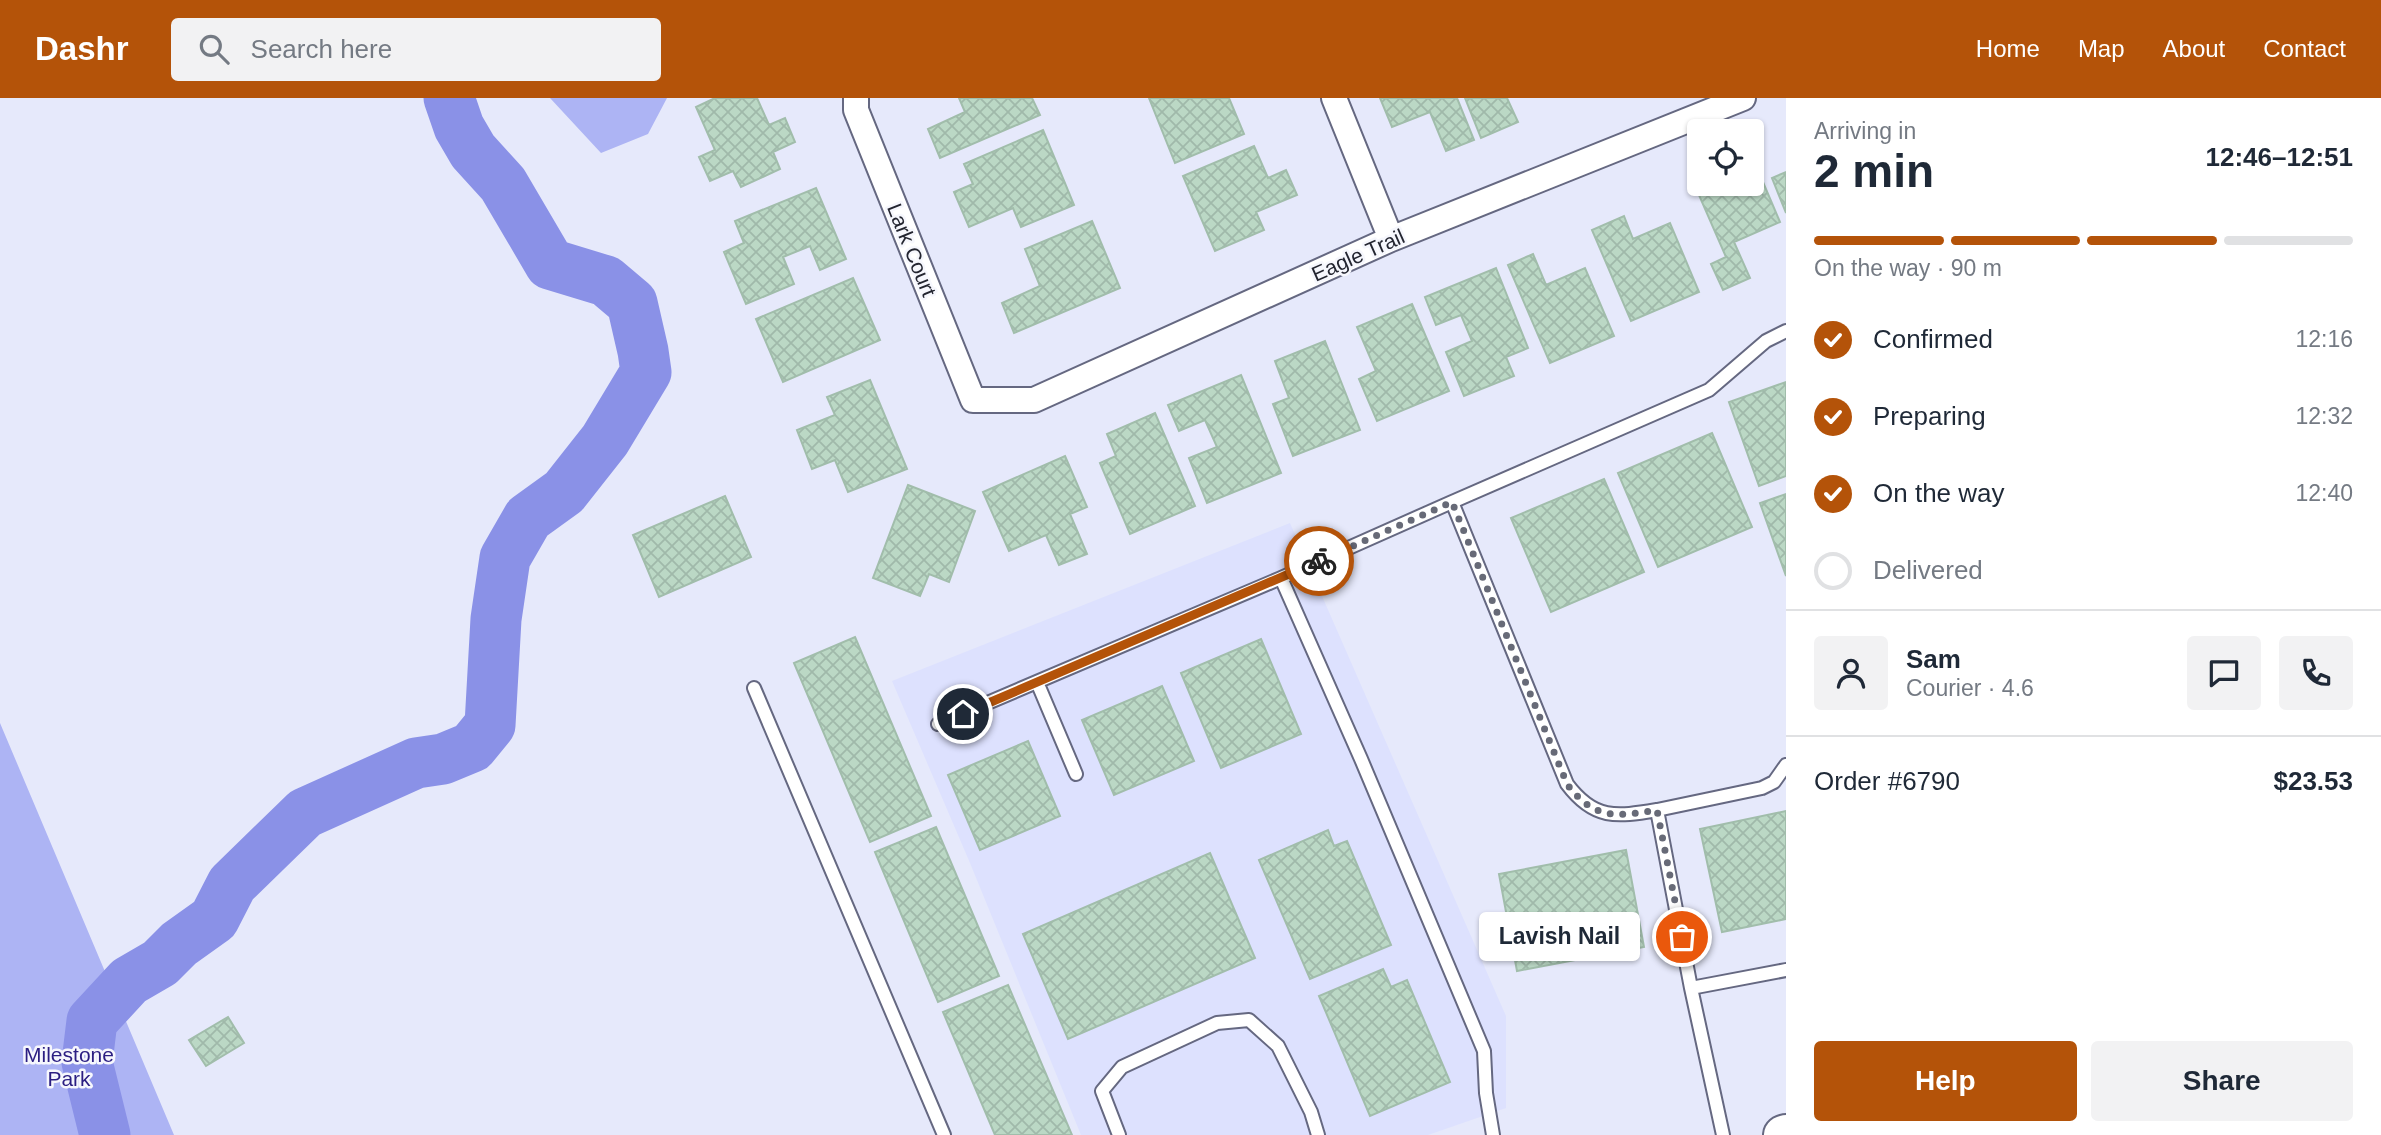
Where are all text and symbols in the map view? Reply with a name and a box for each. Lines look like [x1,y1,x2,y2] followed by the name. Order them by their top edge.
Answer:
[171,18,661,81] search box
[35,30,129,67] text: Dashr
[195,30,233,68] icon: search
[251,34,392,64] text: Search here
[1976,35,2040,62] text: Home
[2078,35,2125,62] text: Map
[2163,35,2225,62] text: About
[2263,35,2346,62] text: Contact
[1814,118,1916,144] text: Arriving in
[1687,119,1764,196] map controls
[1687,119,1764,196] button: locate
[2206,142,2353,172] text: 12:46–12:51
[1814,145,1934,197] text: 2 min
[883,200,941,300] street label: Lark Court
[1308,224,1408,286] street label: Eagle Trail
[1814,255,2002,281] text: On the way · 90 m
[1814,321,1852,359] icon: check
[1873,324,1993,354] text: Confirmed
[2295,326,2353,352] text: 12:16
[1814,398,1852,436] icon: check
[1873,401,1986,431] text: Preparing
[2295,403,2353,429] text: 12:32
[1814,475,1852,513] icon: check
[1873,478,2005,508] text: On the way
[2295,480,2353,506] text: 12:40
[1284,526,1354,596] courier
[1300,542,1338,580] icon: bike
[1873,555,1983,585] text: Delivered
[1814,636,1888,710] button: person
[2187,636,2261,710] button: chat
[2279,636,2353,710] button: phone
[1906,644,1961,674] text: Sam
[1906,675,2034,701] text: Courier · 4.6
[933,684,993,744] pin
[944,695,982,733] icon: home
[1814,766,1960,796] text: Order #6790
[2273,766,2353,796] text: $23.53
[1652,907,1712,967] pin
[1479,912,1640,962] callout: Lavish Nail
[1663,918,1701,956] icon: bag
[1499,923,1620,949] text: Lavish Nail
[1814,1041,2077,1121] button: Help
[2091,1041,2353,1121] button: Share
[24,1043,114,1090] park label: Milestone Park

